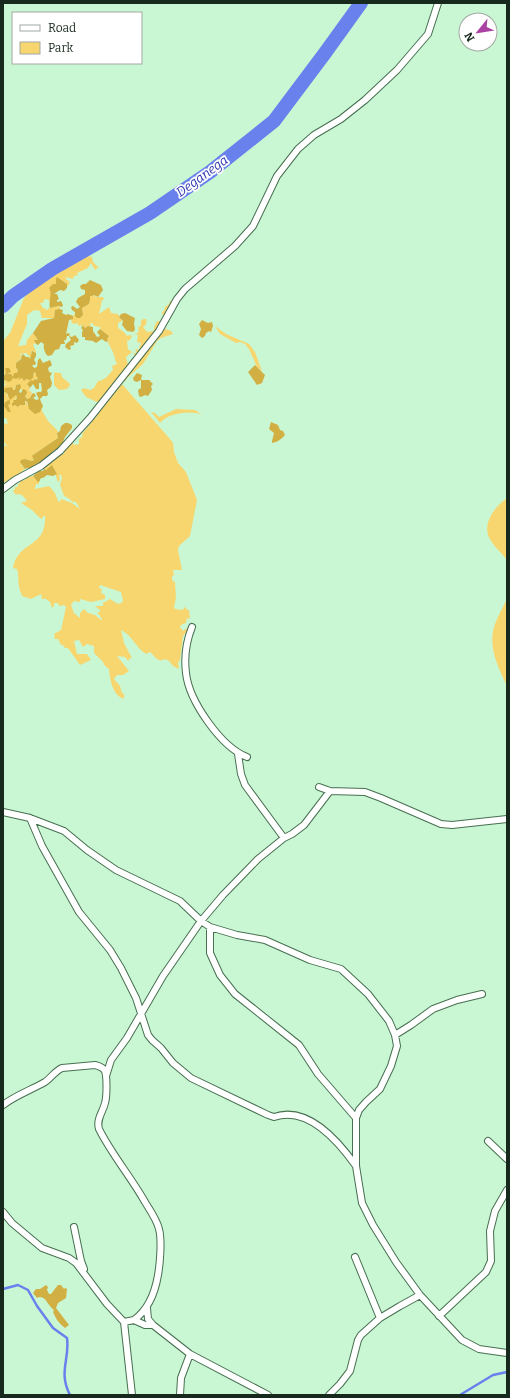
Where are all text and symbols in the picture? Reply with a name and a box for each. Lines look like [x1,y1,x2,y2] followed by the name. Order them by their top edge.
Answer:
[12,12,142,64] legend
[458,12,498,52] north arrow
[48,21,76,35] text: Road
[462,29,478,44] text: N
[48,41,74,55] text: Park
[173,152,231,200] water label: Deganega

